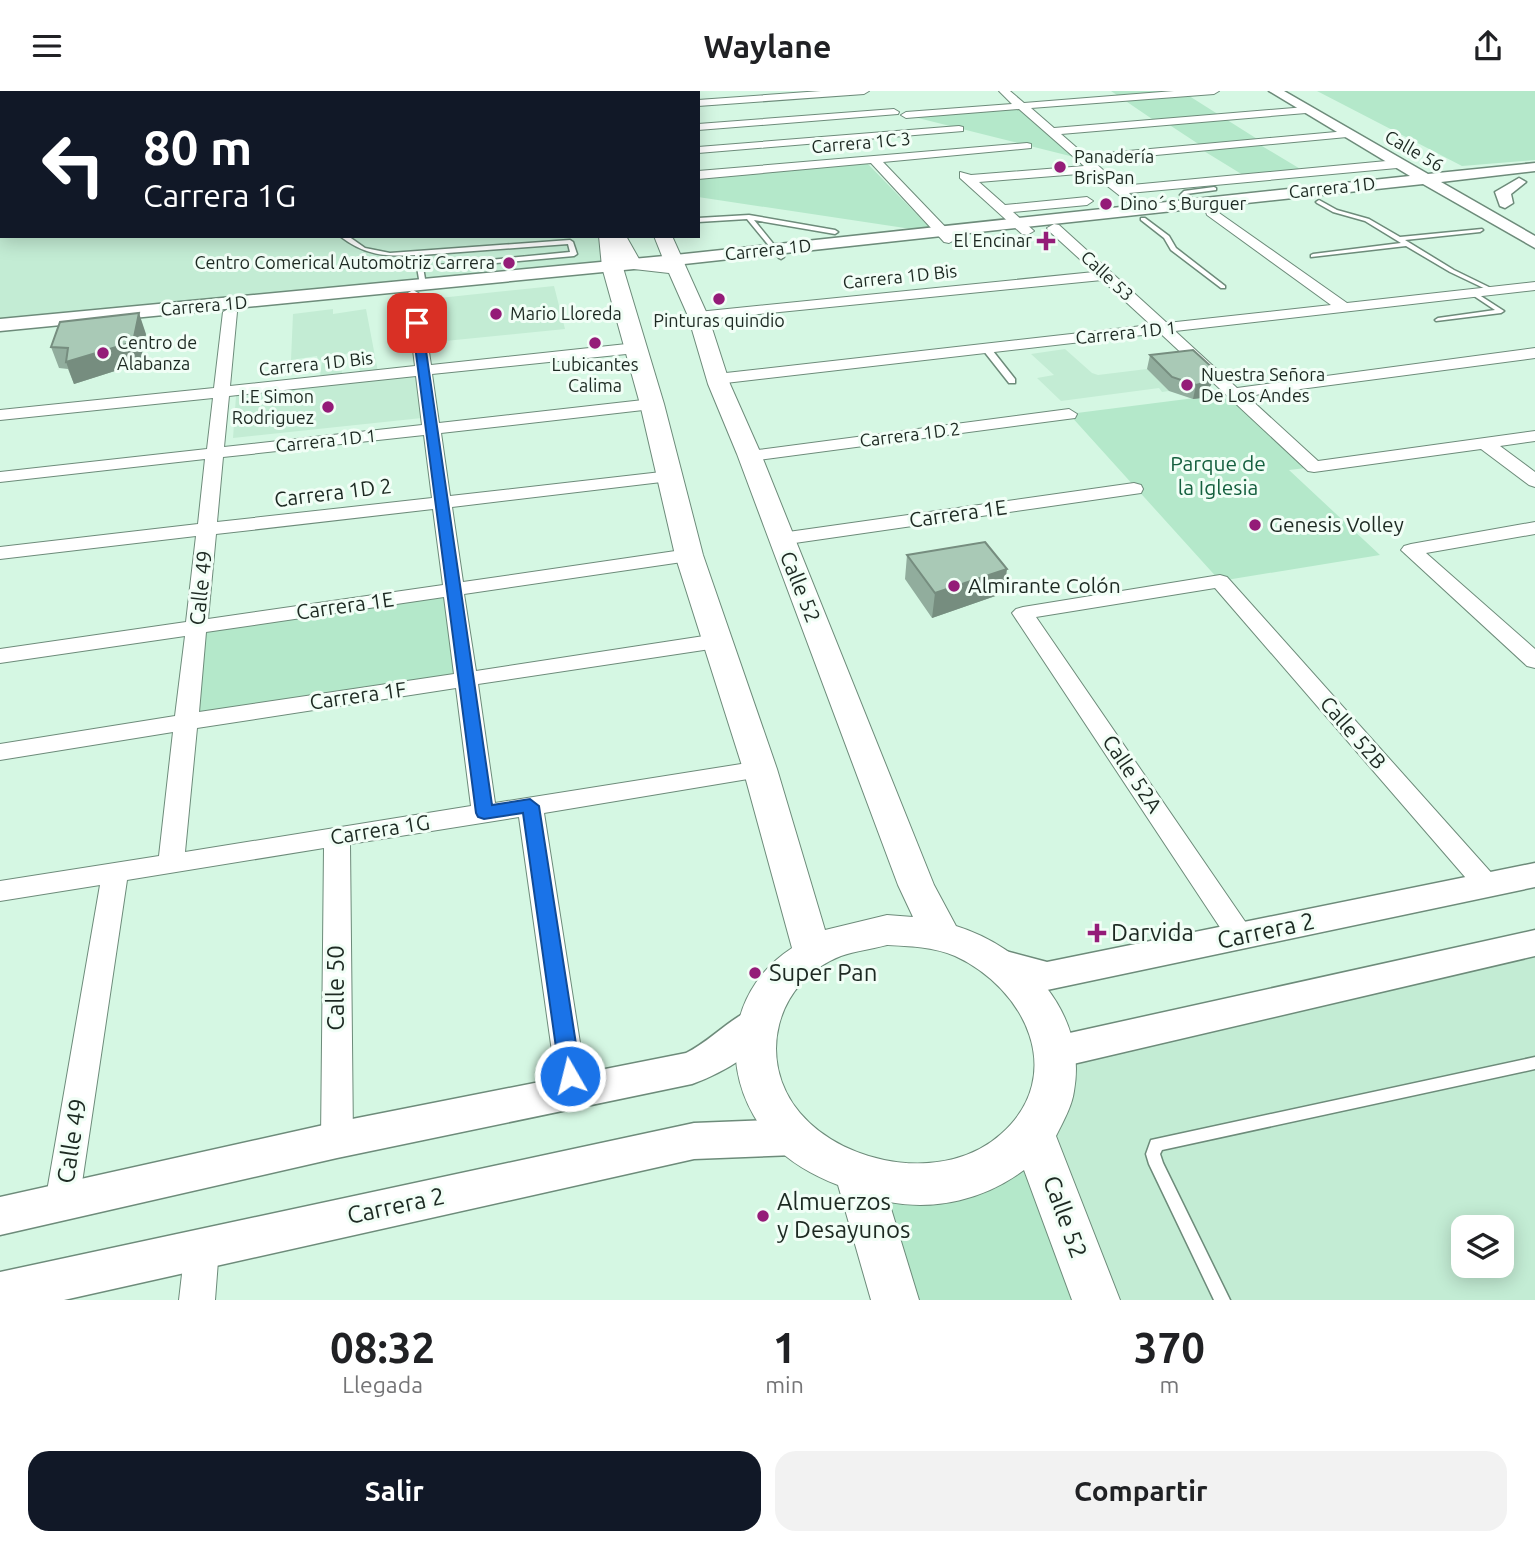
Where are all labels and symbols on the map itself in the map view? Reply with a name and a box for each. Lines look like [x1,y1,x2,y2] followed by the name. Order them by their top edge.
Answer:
[1382,125,1447,175] street label: Calle 56
[810,128,911,156] street label: Carrera 1C 3
[1074,146,1154,187] place label: Panadería BrisPan
[1052,159,1068,175] marker: Panadería BrisPan
[1288,173,1376,201] street label: Carrera 1D
[1120,193,1247,213] place label: Dino´ s Burguer
[1098,196,1114,212] marker: Dino´ s Burguer
[954,230,1032,250] place label: El Encinar
[1038,233,1054,249] marker: El Encinar
[724,235,812,263] street label: Carrera 1D
[1077,246,1138,304] street label: Calle 53
[194,252,495,272] place label: Centro Comerical Automotriz Carrera
[501,255,517,271] marker: Centro Comerical Automotriz Carrera
[842,260,958,292] street label: Carrera 1D Bis
[160,291,248,319] street label: Carrera 1D
[711,291,727,307] marker: Pinturas quindio
[387,293,447,353] pin
[510,303,622,323] place label: Mario Lloreda
[488,306,504,322] marker: Mario Lloreda
[653,310,785,330] place label: Pinturas quindio
[1075,317,1177,347] street label: Carrera 1D 1
[117,332,197,373] place label: Centro de Alabanza
[587,335,603,351] marker: Lubicantes Calima
[95,345,111,361] marker: Centro de Alabanza
[258,347,374,379] street label: Carrera 1D Bis
[552,354,639,395] place label: Lubicantes Calima
[1201,364,1325,405] place label: Nuestra Señora De Los Andes
[1179,377,1195,393] marker: Nuestra Señora De Los Andes
[232,386,314,427] place label: I.E Simon Rodriguez
[320,399,336,415] marker: I.E Simon Rodriguez
[858,418,961,450] street label: Carrera 1D 2
[275,425,377,455] street label: Carrera 1D 1
[1170,451,1266,499] park label: Parque de la Iglesia
[273,473,393,511] street label: Carrera 1D 2
[907,494,1008,532] street label: Carrera 1E
[1269,512,1404,536] place label: Genesis Volley
[1247,517,1263,533] marker: Genesis Volley
[776,547,826,626] street label: Calle 52
[184,549,216,626] street label: Calle 49
[968,573,1121,597] place label: Almirante Colón
[946,578,962,594] marker: Almirante Colón
[294,586,395,624] street label: Carrera 1E
[308,676,408,714] street label: Carrera 1F
[1316,691,1392,773] street label: Calle 52B
[1098,730,1168,817] street label: Calle 52A
[328,809,431,849] street label: Carrera 1G
[1215,907,1317,954] street label: Carrera 2
[1111,919,1194,946] place label: Darvida
[1089,925,1105,941] marker: Darvida
[322,945,349,1031] street label: Calle 50
[769,959,877,986] place label: Super Pan
[747,965,763,981] marker: Super Pan
[533,1039,607,1113] position arrow
[51,1097,92,1185] street label: Calle 49
[1038,1172,1093,1262] street label: Calle 52
[345,1182,447,1229] street label: Carrera 2
[777,1188,910,1243] place label: Almuerzos y Desayunos
[755,1208,771,1224] marker: Almuerzos y Desayunos

